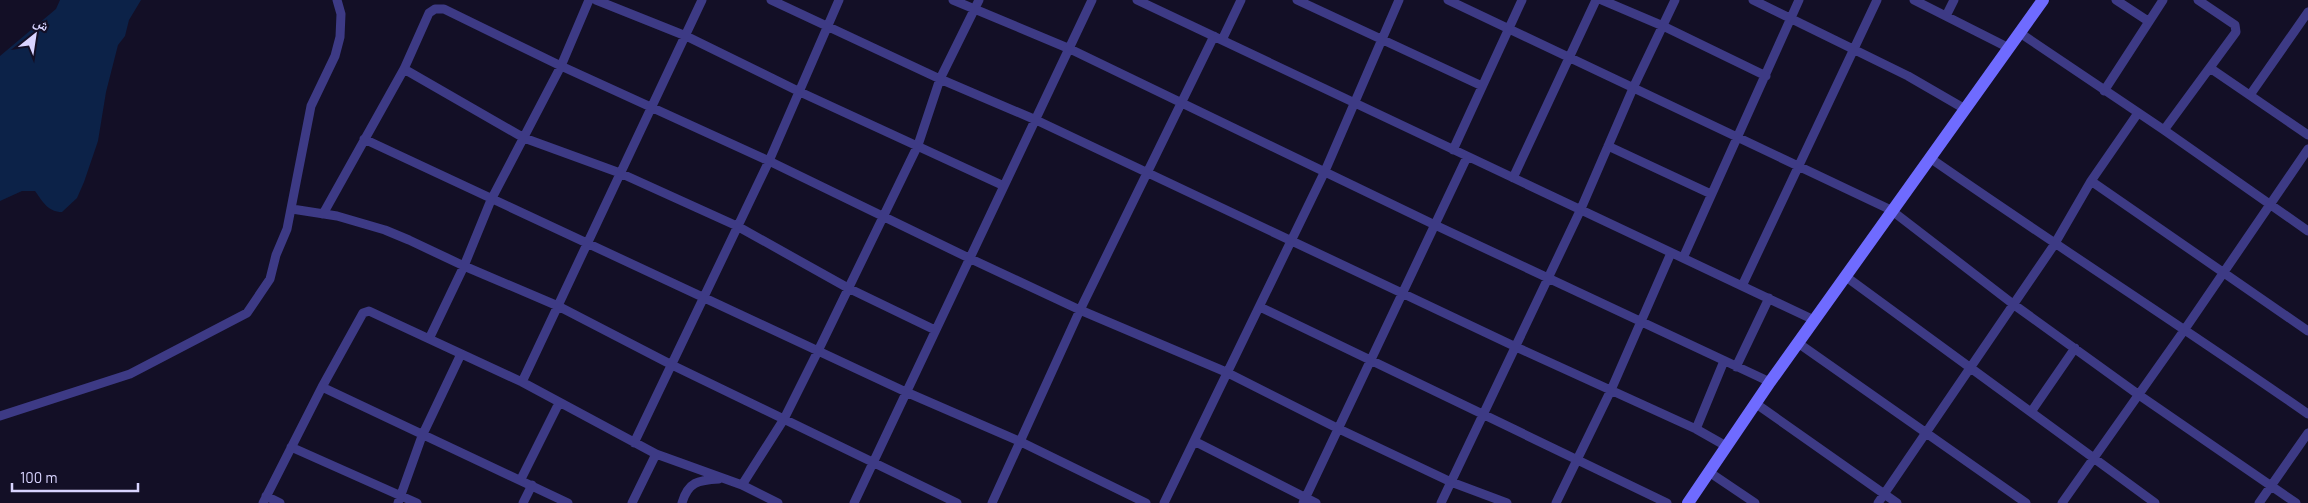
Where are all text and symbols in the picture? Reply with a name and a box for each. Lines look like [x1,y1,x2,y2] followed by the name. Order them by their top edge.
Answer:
[10,10,60,60] north arrow
[31,12,53,35] text: ش
[12,460,139,492] scale bar
[20,468,58,486] text: 100 m

